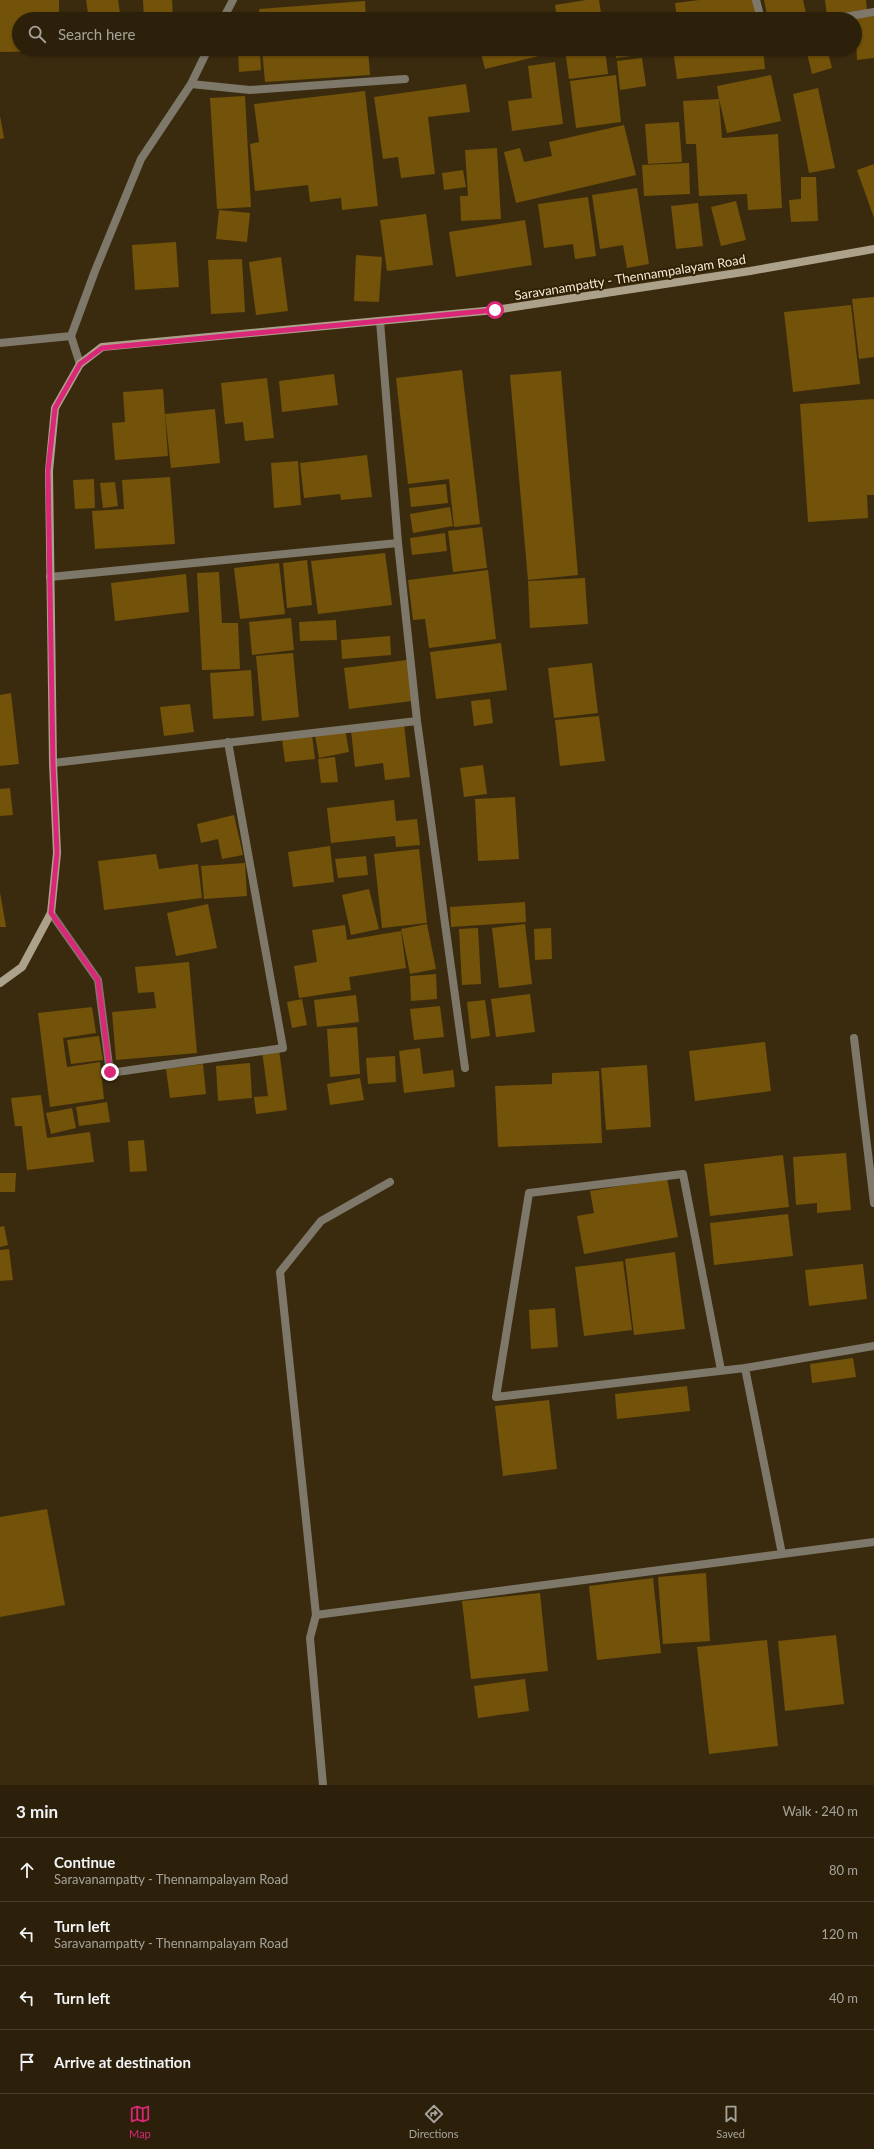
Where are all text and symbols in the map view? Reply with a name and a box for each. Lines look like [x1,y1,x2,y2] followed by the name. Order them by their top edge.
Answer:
[12,12,862,56] search box
[26,23,48,45] icon: search
[58,25,135,43] text: Search here
[513,251,747,303] street label: Saravanampatty - Thennampalayam Road
[486,301,504,319] route start
[101,1063,119,1081] route end
[16,1801,58,1822] text: 3 min
[782,1803,858,1819] text: Walk · 240 m
[54,1853,115,1871] text: Continue
[16,1859,38,1881] icon: ahead
[829,1862,858,1878] text: 80 m
[54,1871,288,1887] text: Saravanampatty - Thennampalayam Road
[54,1917,110,1935] text: Turn left
[16,1923,38,1945] icon: left
[821,1926,858,1942] text: 120 m
[54,1935,288,1951] text: Saravanampatty - Thennampalayam Road
[16,1987,38,2009] icon: left
[54,1989,110,2007] text: Turn left
[829,1990,858,2006] text: 40 m
[16,2051,38,2073] icon: arrive
[54,2053,191,2071] text: Arrive at destination
[129,2103,151,2140] tab: Map
[409,2103,458,2140] tab: Directions
[716,2103,745,2140] tab: Saved

